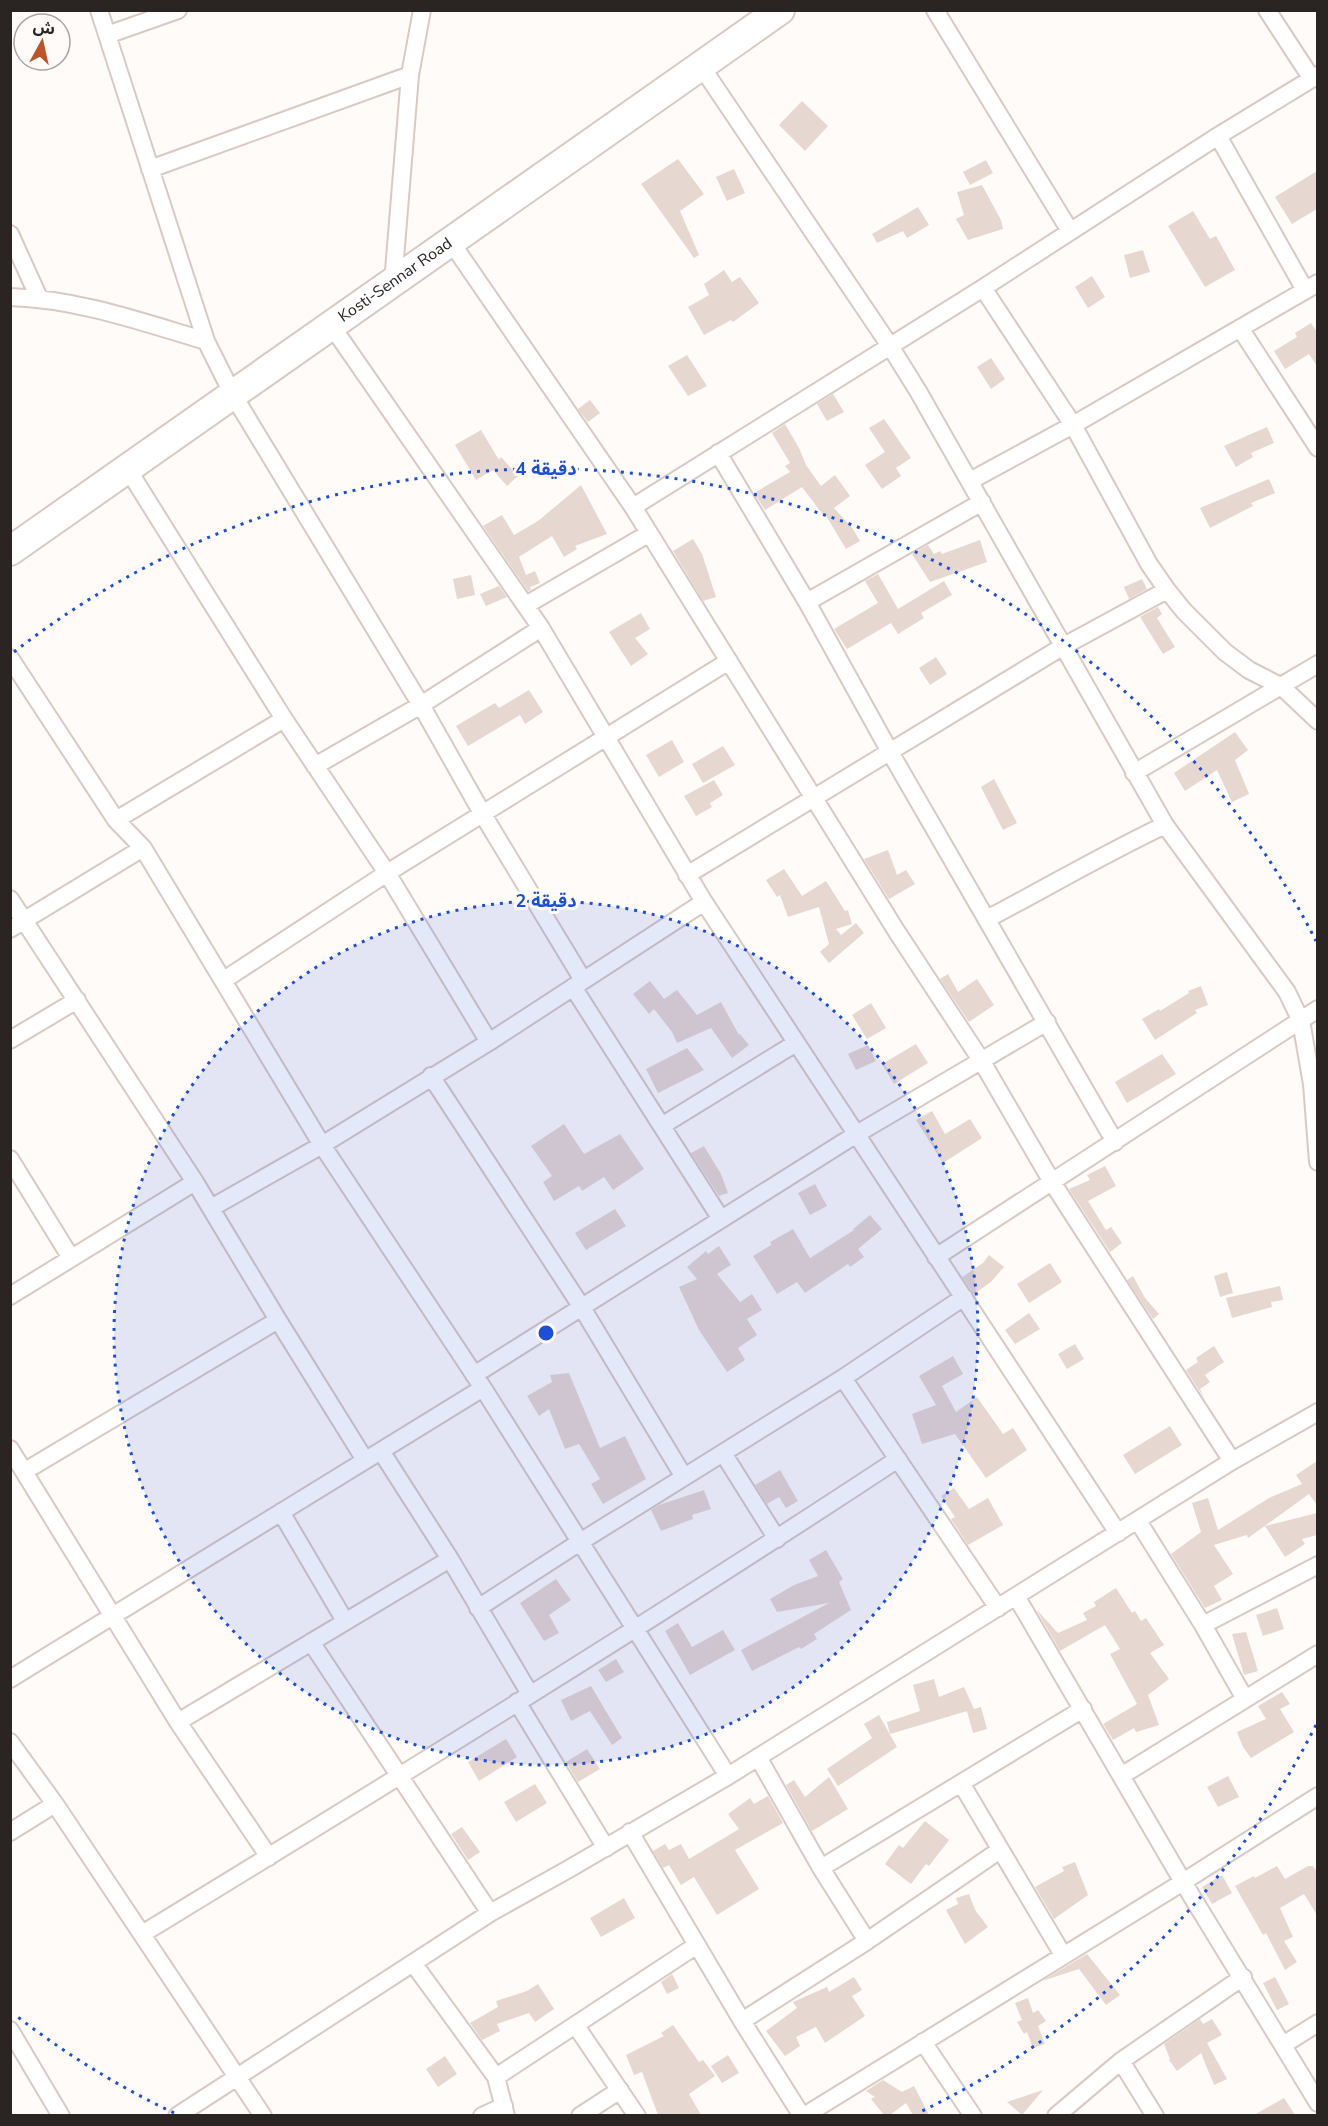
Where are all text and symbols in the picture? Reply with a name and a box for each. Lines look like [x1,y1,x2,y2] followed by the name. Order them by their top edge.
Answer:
[12,12,72,72] north arrow
[32,16,56,41] text: ش
[334,232,457,327] street label: Kosti-Sennar Road
[516,457,576,481] text: 4 دقيقة
[516,889,576,913] text: 2 دقيقة
[536,1323,556,1343] centre of rings

